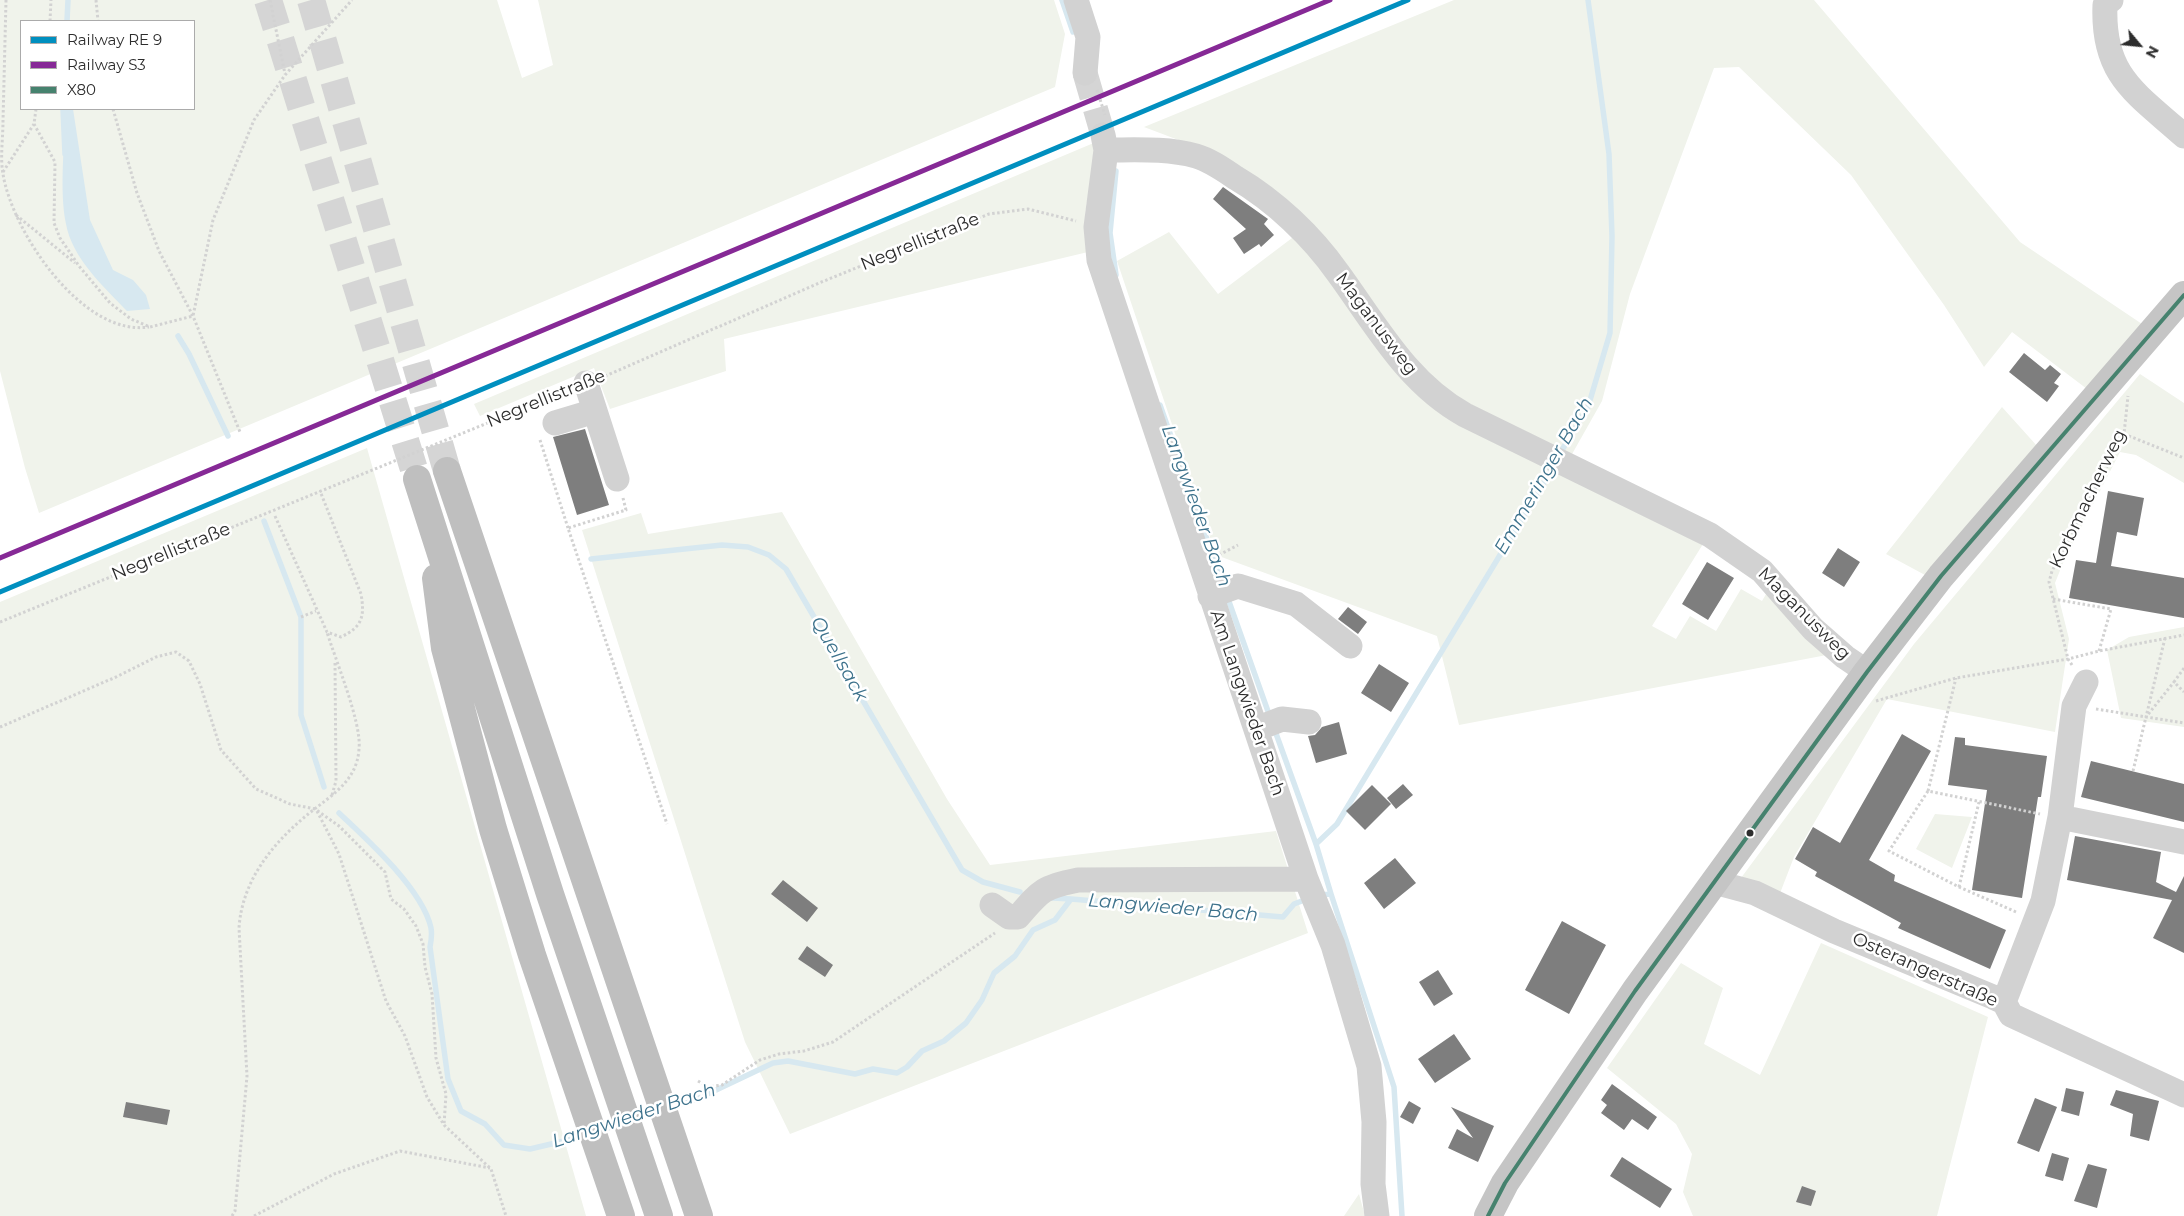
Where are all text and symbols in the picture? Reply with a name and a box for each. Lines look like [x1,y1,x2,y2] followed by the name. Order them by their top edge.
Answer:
[20,20,195,110] legend
[2114,20,2164,70] north arrow
[67,30,162,49] text: Railway RE 9
[2142,43,2163,61] text: N
[67,55,146,74] text: Railway S3
[67,80,96,99] text: X80
[857,208,983,276] street label: Negrellistraße
[1331,269,1421,379] street label: Maganusweg
[483,365,609,433] street label: Negrellistraße
[1490,393,1598,559] water label: Emmeringer Bach
[1156,422,1236,590] water label: Langwieder Bach
[2045,426,2131,572] street label: Korbmacherweg
[108,518,234,586] street label: Negrellistraße
[1753,563,1855,665] street label: Maganusweg
[1205,607,1289,799] street label: Am Langwieder Bach
[806,612,872,706] water label: Quellsack
[1745,828,1755,838] unlabelled marker
[1087,889,1259,927] water label: Langwieder Bach
[1849,928,2001,1012] street label: Osterangerstraße
[549,1079,719,1153] water label: Langwieder Bach

